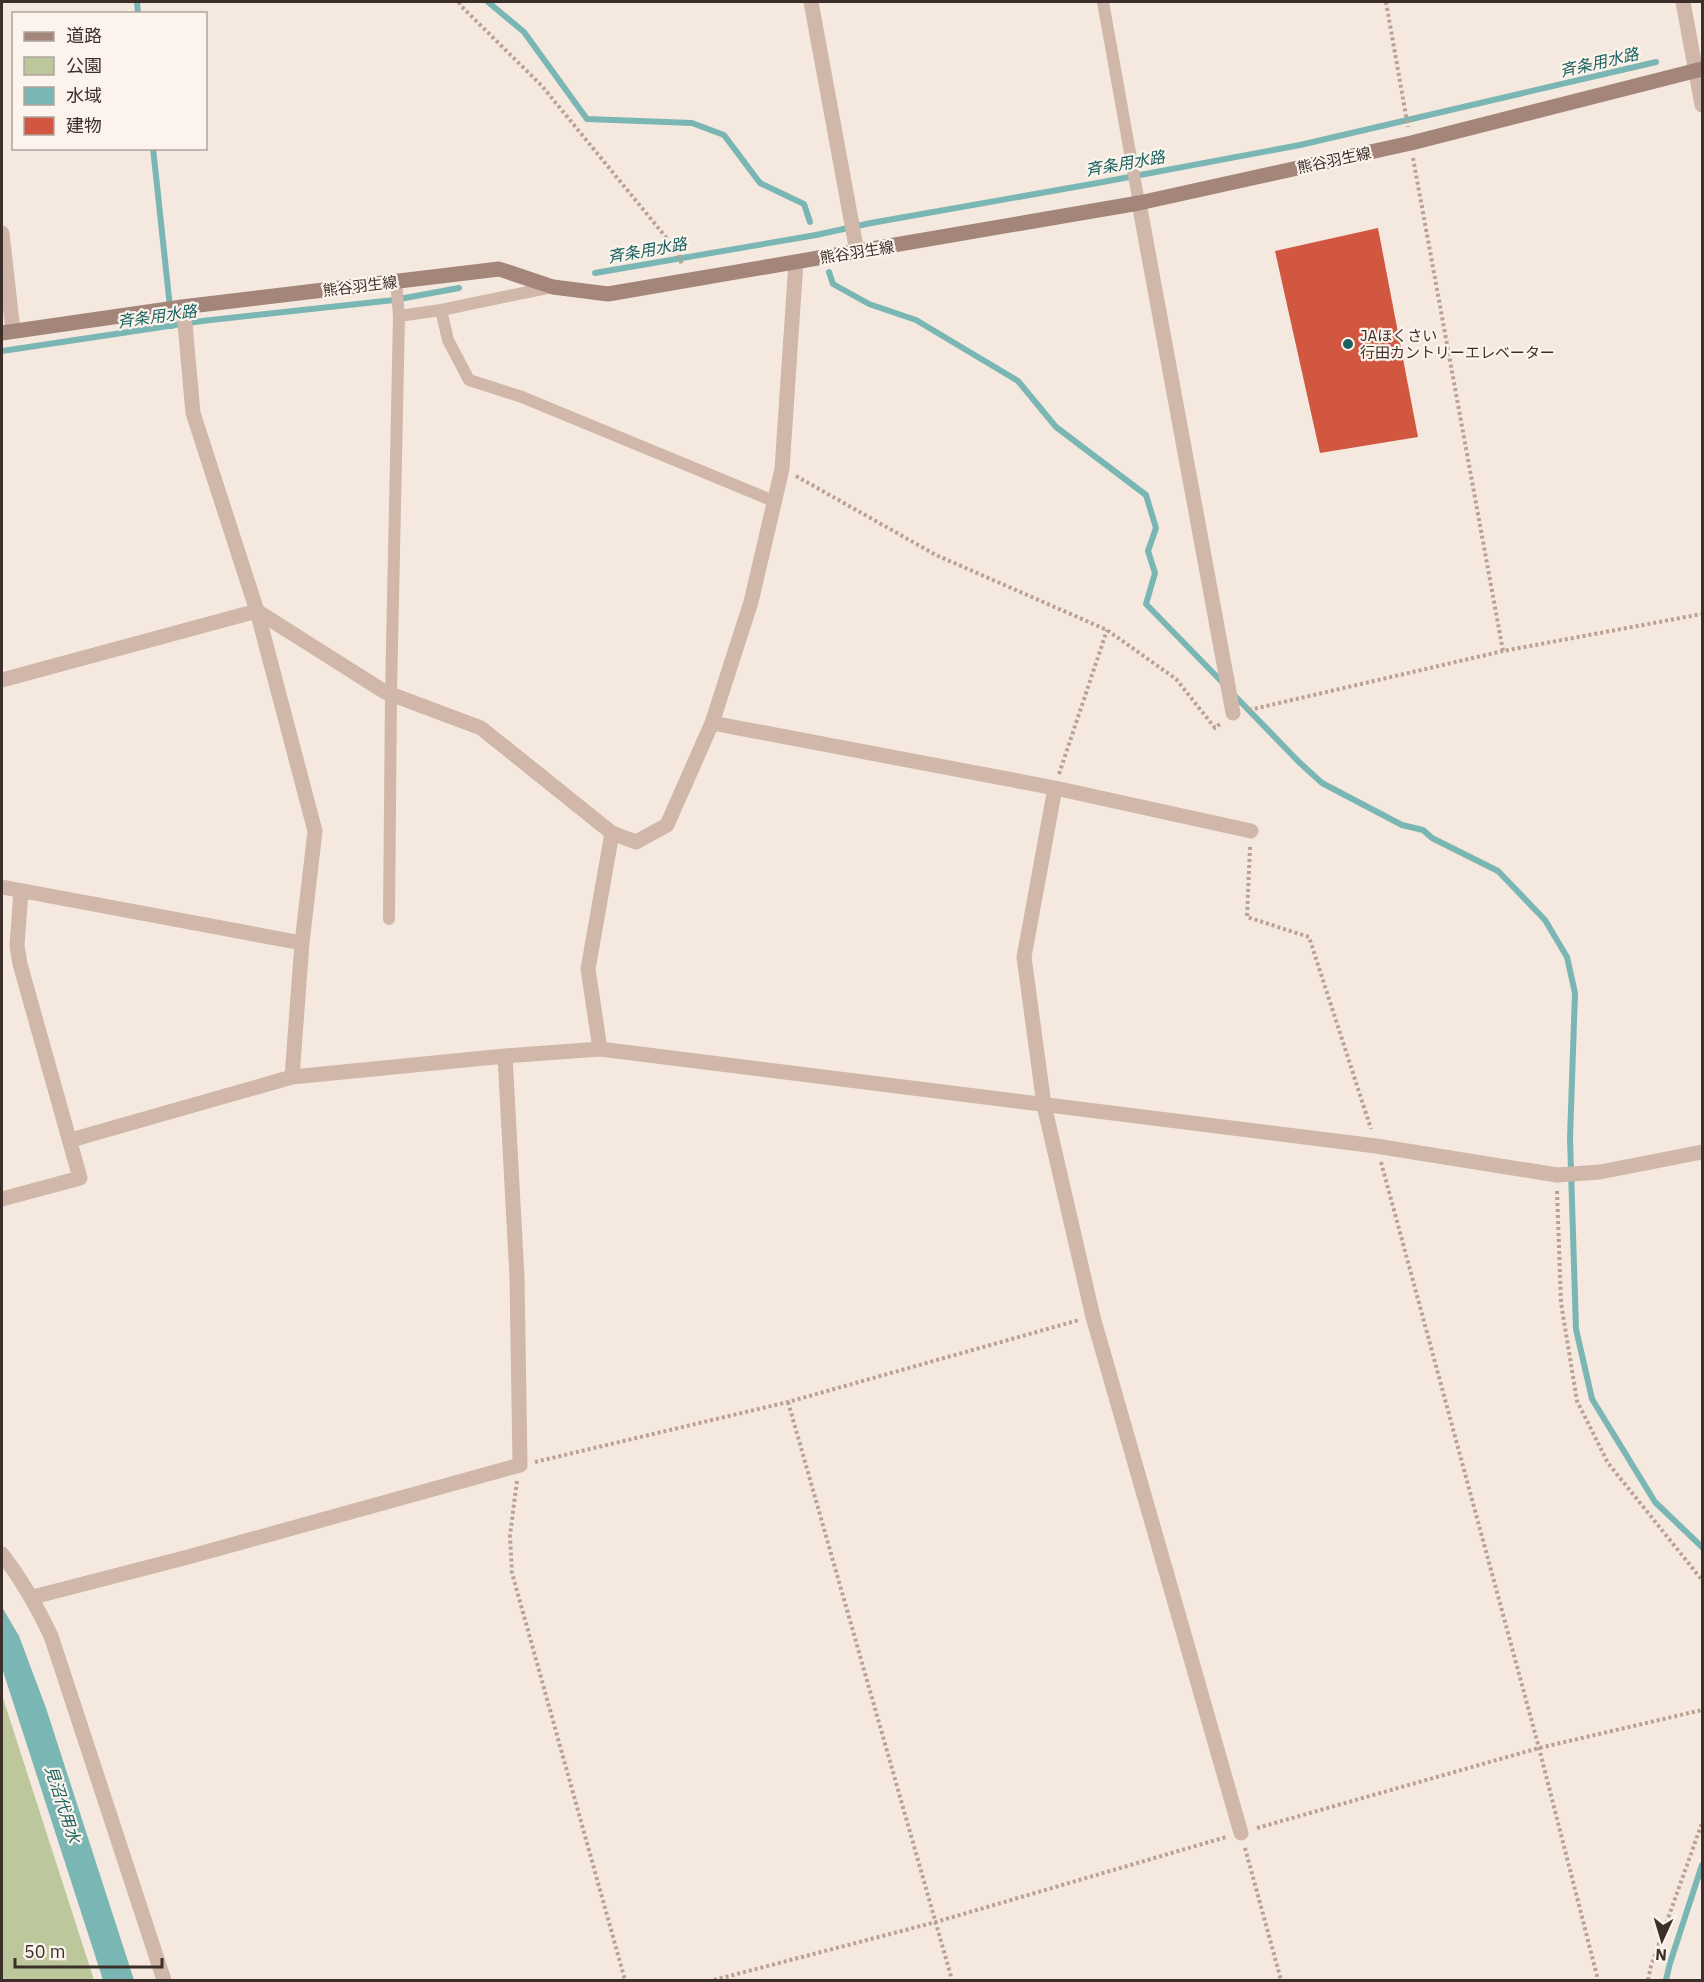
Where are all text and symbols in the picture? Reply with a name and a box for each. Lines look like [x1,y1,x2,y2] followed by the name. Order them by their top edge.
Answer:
[12,12,207,150] legend
[66,24,102,47] text: 道路
[1558,43,1642,81] water label: 斉条用水路
[66,54,102,77] text: 公園
[66,84,102,107] text: 水域
[66,114,102,137] text: 建物
[1295,143,1373,177] street label: 熊谷羽生線
[1084,146,1168,180] water label: 斉条用水路
[606,233,690,267] water label: 斉条用水路
[818,237,896,267] street label: 熊谷羽生線
[322,272,398,300] street label: 熊谷羽生線
[116,300,200,331] water label: 斉条用水路
[1360,326,1555,362] place label: JAほくさい 行田カントリーエレベーター
[1341,337,1355,351] marker: JAほくさい 行田カントリーエレベーター
[41,1763,85,1847] water label: 見沼代用水
[1632,1910,1692,1970] north arrow
[15,1931,162,1969] scale bar
[24,1940,66,1963] text: 50 m
[1654,1945,1667,1965] text: N

